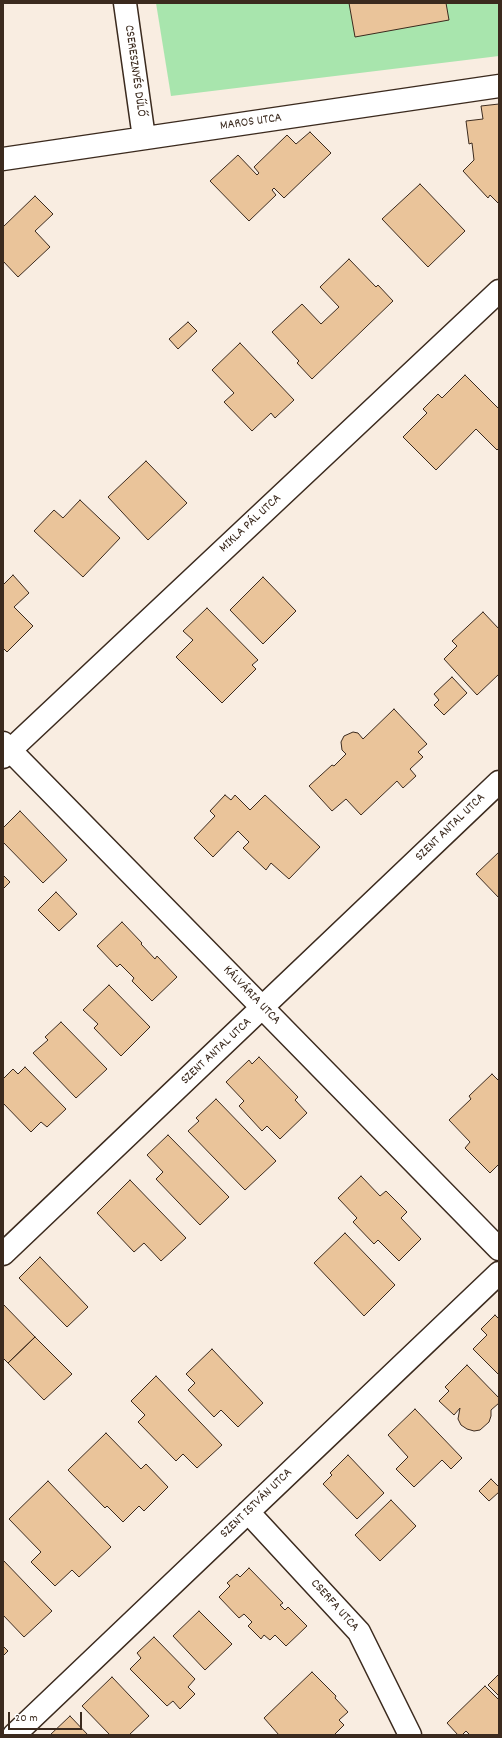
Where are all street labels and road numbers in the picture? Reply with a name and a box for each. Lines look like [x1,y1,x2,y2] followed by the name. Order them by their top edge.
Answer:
[120,24,148,118] street label: CSERESZNYÉS DŰLŐ
[219,111,283,135] street label: MAROS UTCA
[217,491,285,557] street label: MIKLA PÁL UTCA
[413,791,489,865] street label: SZENT ANTAL UTCA
[219,963,283,1029] street label: KÁLVÁRIA UTCA
[178,1015,256,1089] street label: SZENT ANTAL UTCA
[218,1466,296,1542] street label: SZENT ISTVÁN UTCA
[306,1577,362,1635] street label: CSERFA UTCA

